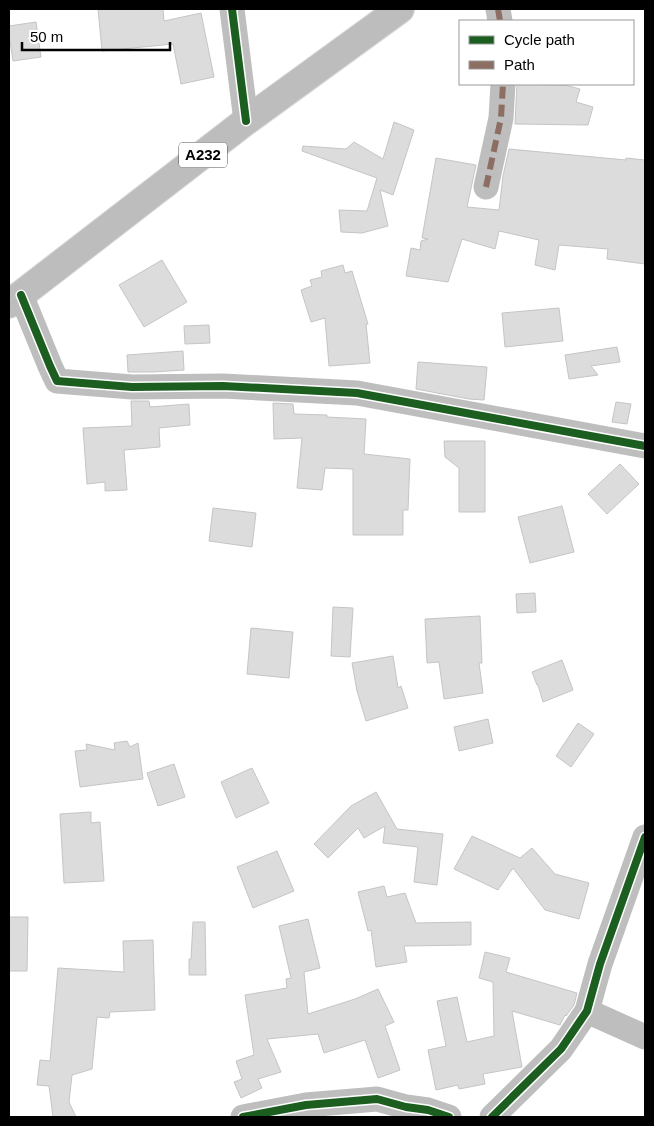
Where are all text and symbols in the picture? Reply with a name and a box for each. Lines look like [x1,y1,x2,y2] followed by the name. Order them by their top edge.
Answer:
[22,20,170,52] scale bar
[459,20,634,85] legend
[30,28,63,45] text: 50 m
[504,31,575,48] text: Cycle path
[504,56,535,73] text: Path
[179,142,227,168] road number: A232

